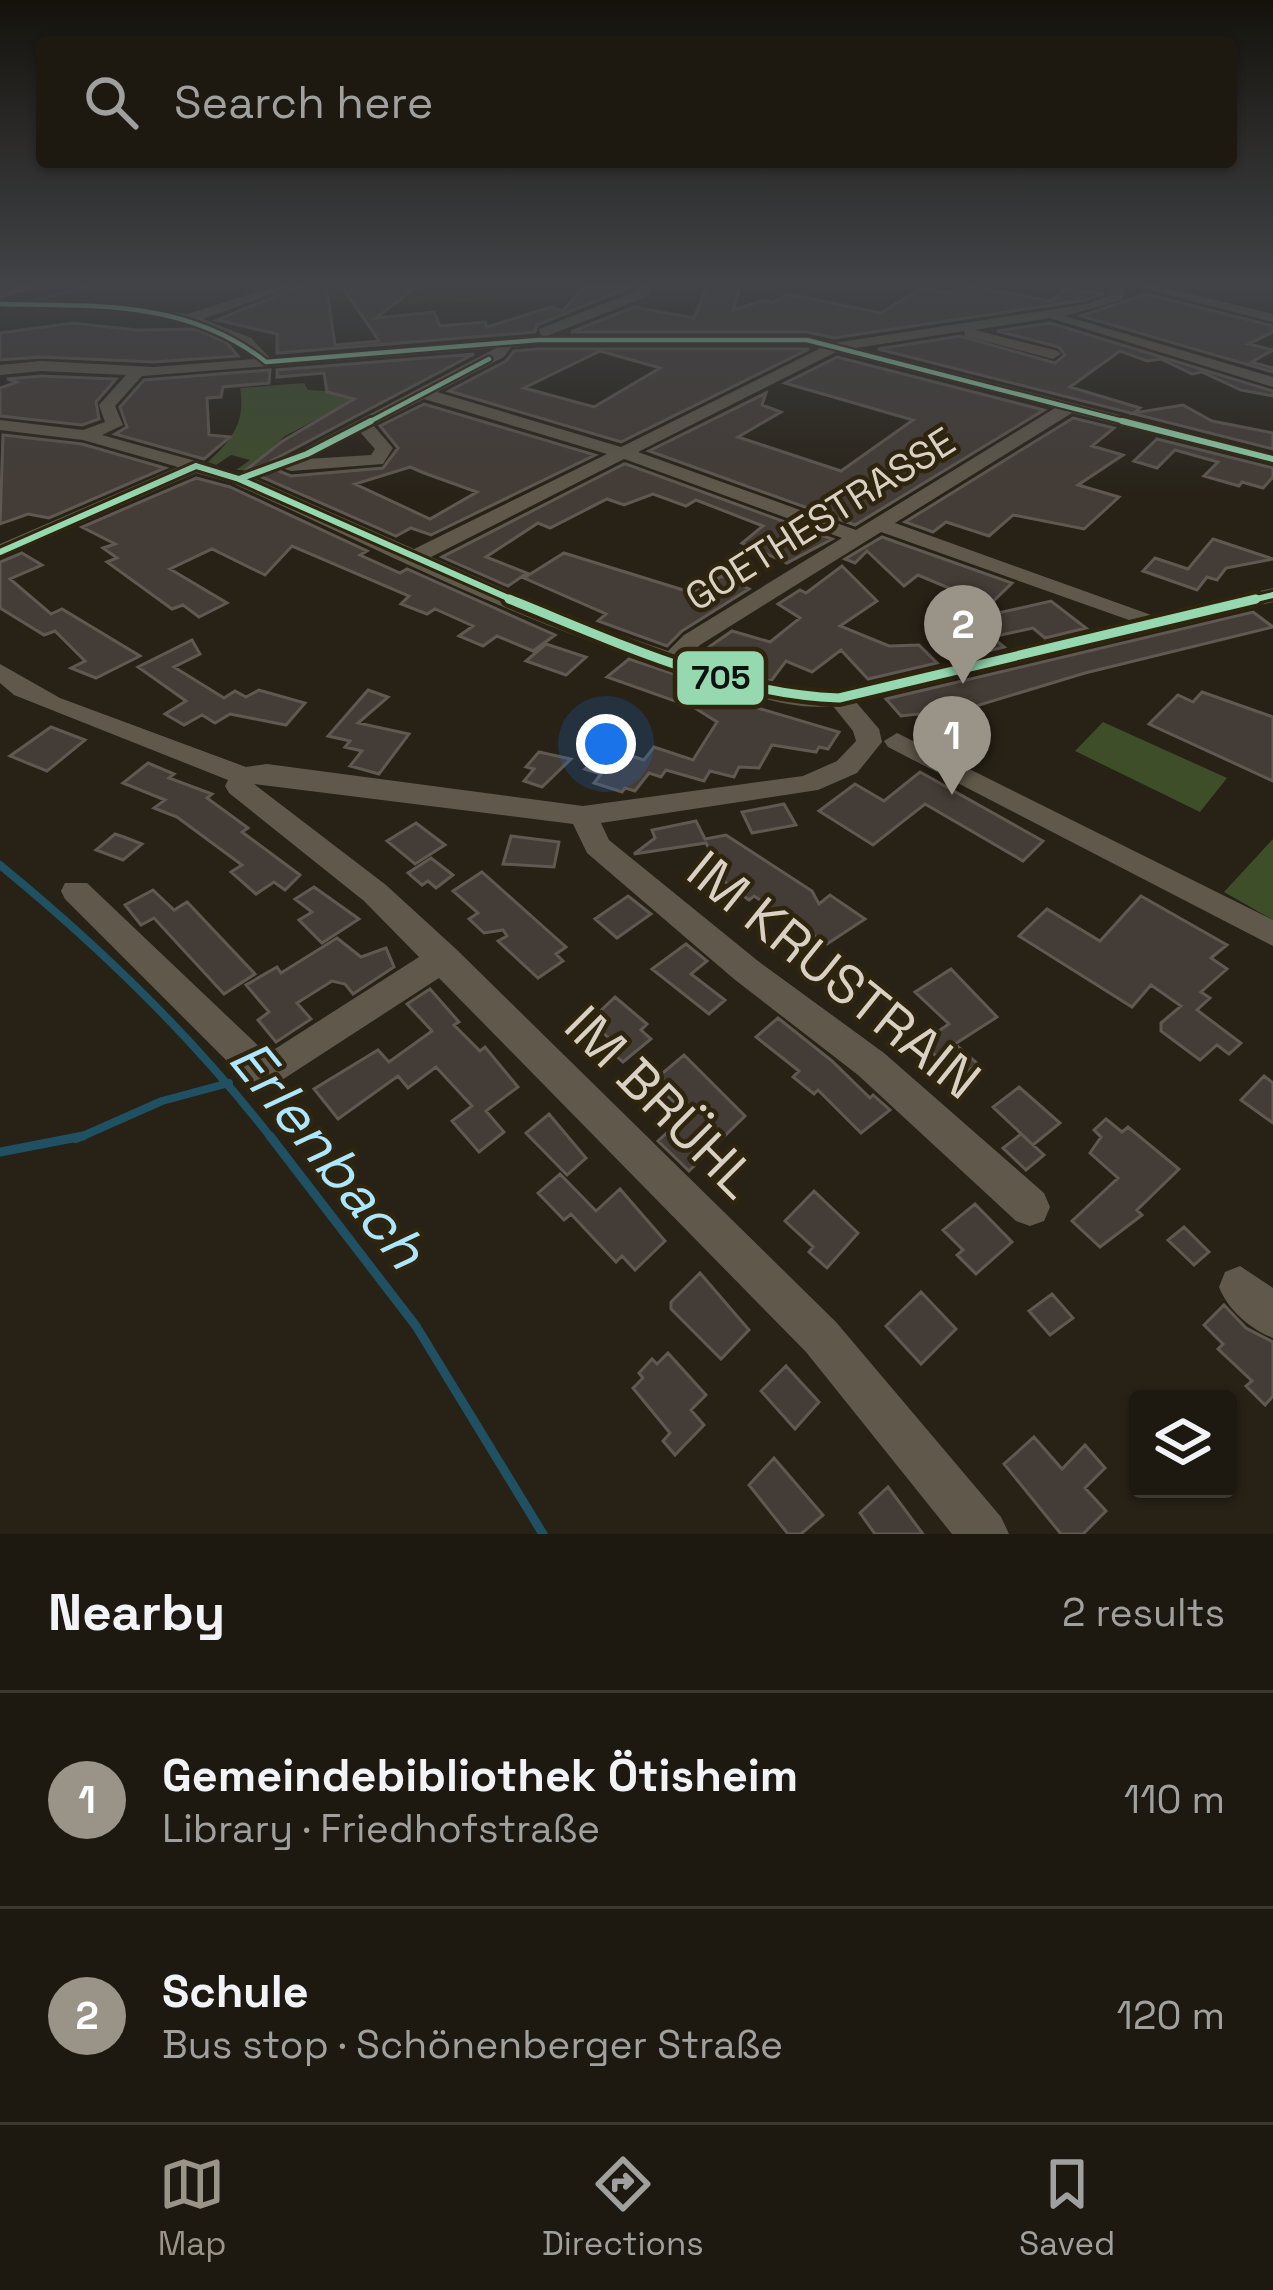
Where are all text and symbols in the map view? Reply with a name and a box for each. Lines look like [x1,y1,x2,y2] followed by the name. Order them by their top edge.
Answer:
[36,36,1237,168] search box
[78,69,144,135] icon: search
[174,74,433,131] text: Search here
[676,416,964,622] street label: GOETHESTRASSE
[924,585,1002,684] pin: 2
[675,649,766,707] line badge: 705
[691,657,751,699] text: 705
[913,696,991,795] pin: 1
[576,714,636,774] your location
[674,836,994,1114] street label: IM KRUSTRAIN
[550,991,772,1213] street label: IM BRÜHL
[213,1025,443,1284] water label: Erlenbach
[1129,1390,1237,1498] map controls
[1129,1390,1237,1498] button: layers
[48,1580,225,1645] text: Nearby
[1062,1588,1225,1637] text: 2 results
[162,1747,798,1804] text: Gemeindebibliothek Ötisheim
[78,1775,96,1824] text: 1
[1124,1775,1225,1824] text: 110 m
[162,1804,600,1853] text: Library · Friedhofstraße
[162,1963,309,2020] text: Schule
[75,1991,99,2040] text: 2
[1117,1991,1225,2040] text: 120 m
[162,2020,783,2069] text: Bus stop · Schönenberger Straße
[158,2151,226,2265] tab: Map
[542,2151,704,2265] tab: Directions
[1019,2151,1115,2265] tab: Saved

